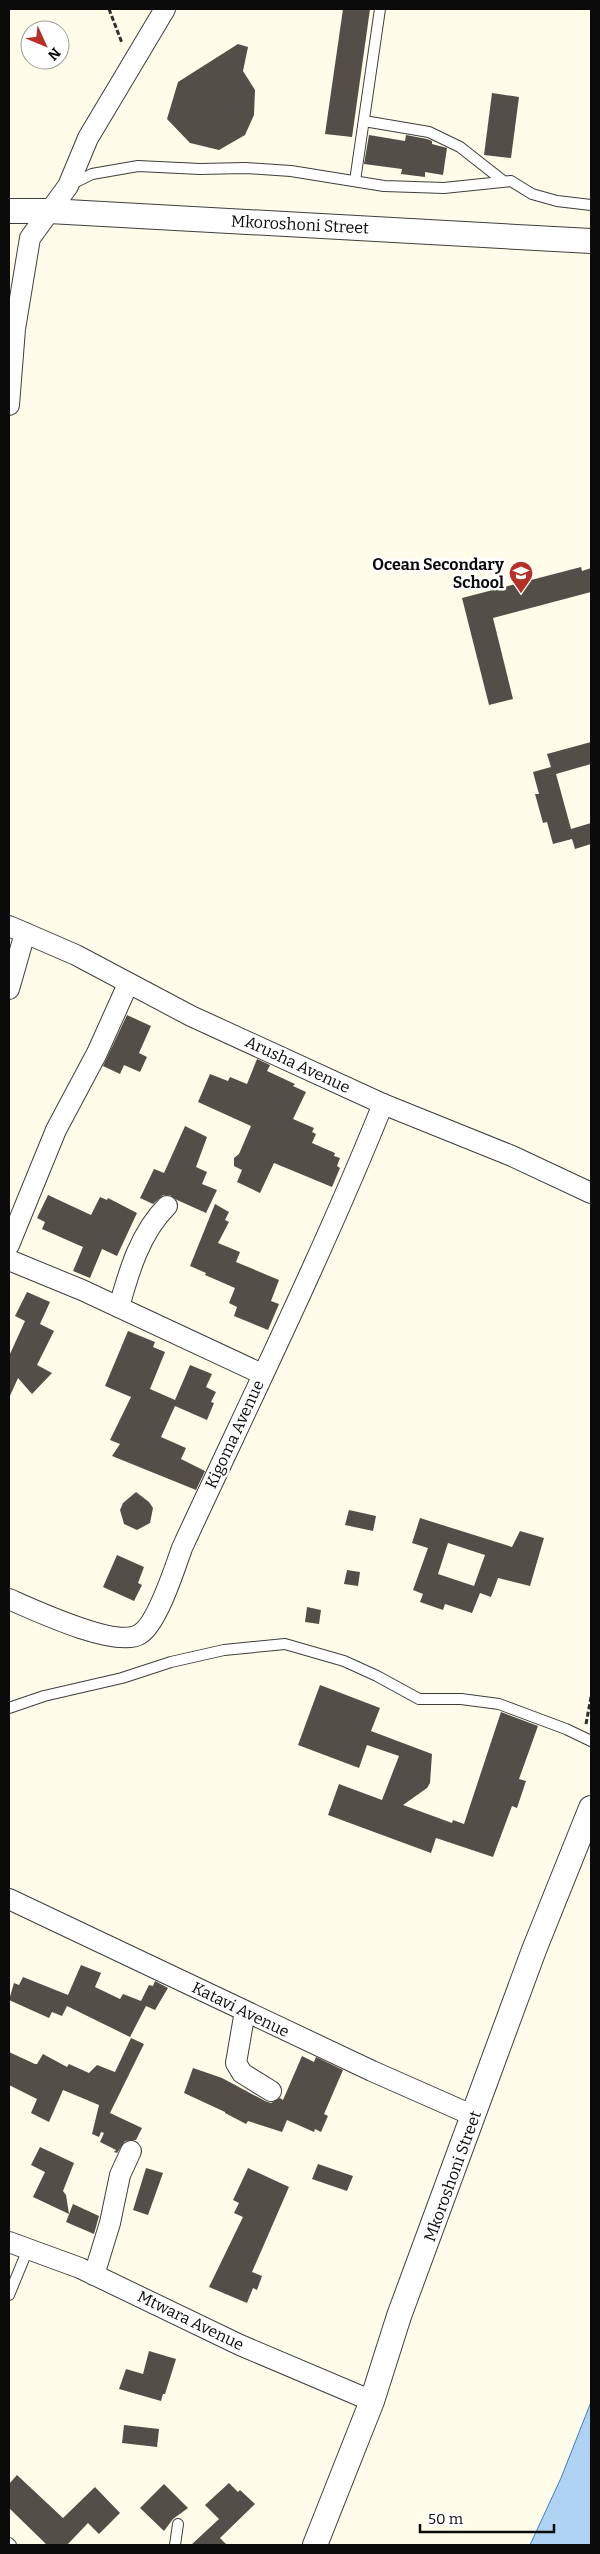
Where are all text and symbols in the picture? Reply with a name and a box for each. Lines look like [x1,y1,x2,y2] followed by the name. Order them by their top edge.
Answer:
[20,20,70,70] north arrow
[44,44,64,64] text: N
[231,211,370,238] street label: Mkoroshoni Street
[372,555,504,592] place label: Ocean Secondary School
[508,560,534,594] school or university icon: Ocean Secondary School
[242,1032,353,1097] street label: Arusha Avenue
[201,1377,268,1491] street label: Kigoma Avenue
[189,1978,293,2041] street label: Katavi Avenue
[420,2108,485,2244] street label: Mkoroshoni Street
[135,2287,247,2354] street label: Mtwara Avenue
[420,2502,554,2534] scale bar
[428,2510,464,2528] text: 50 m

